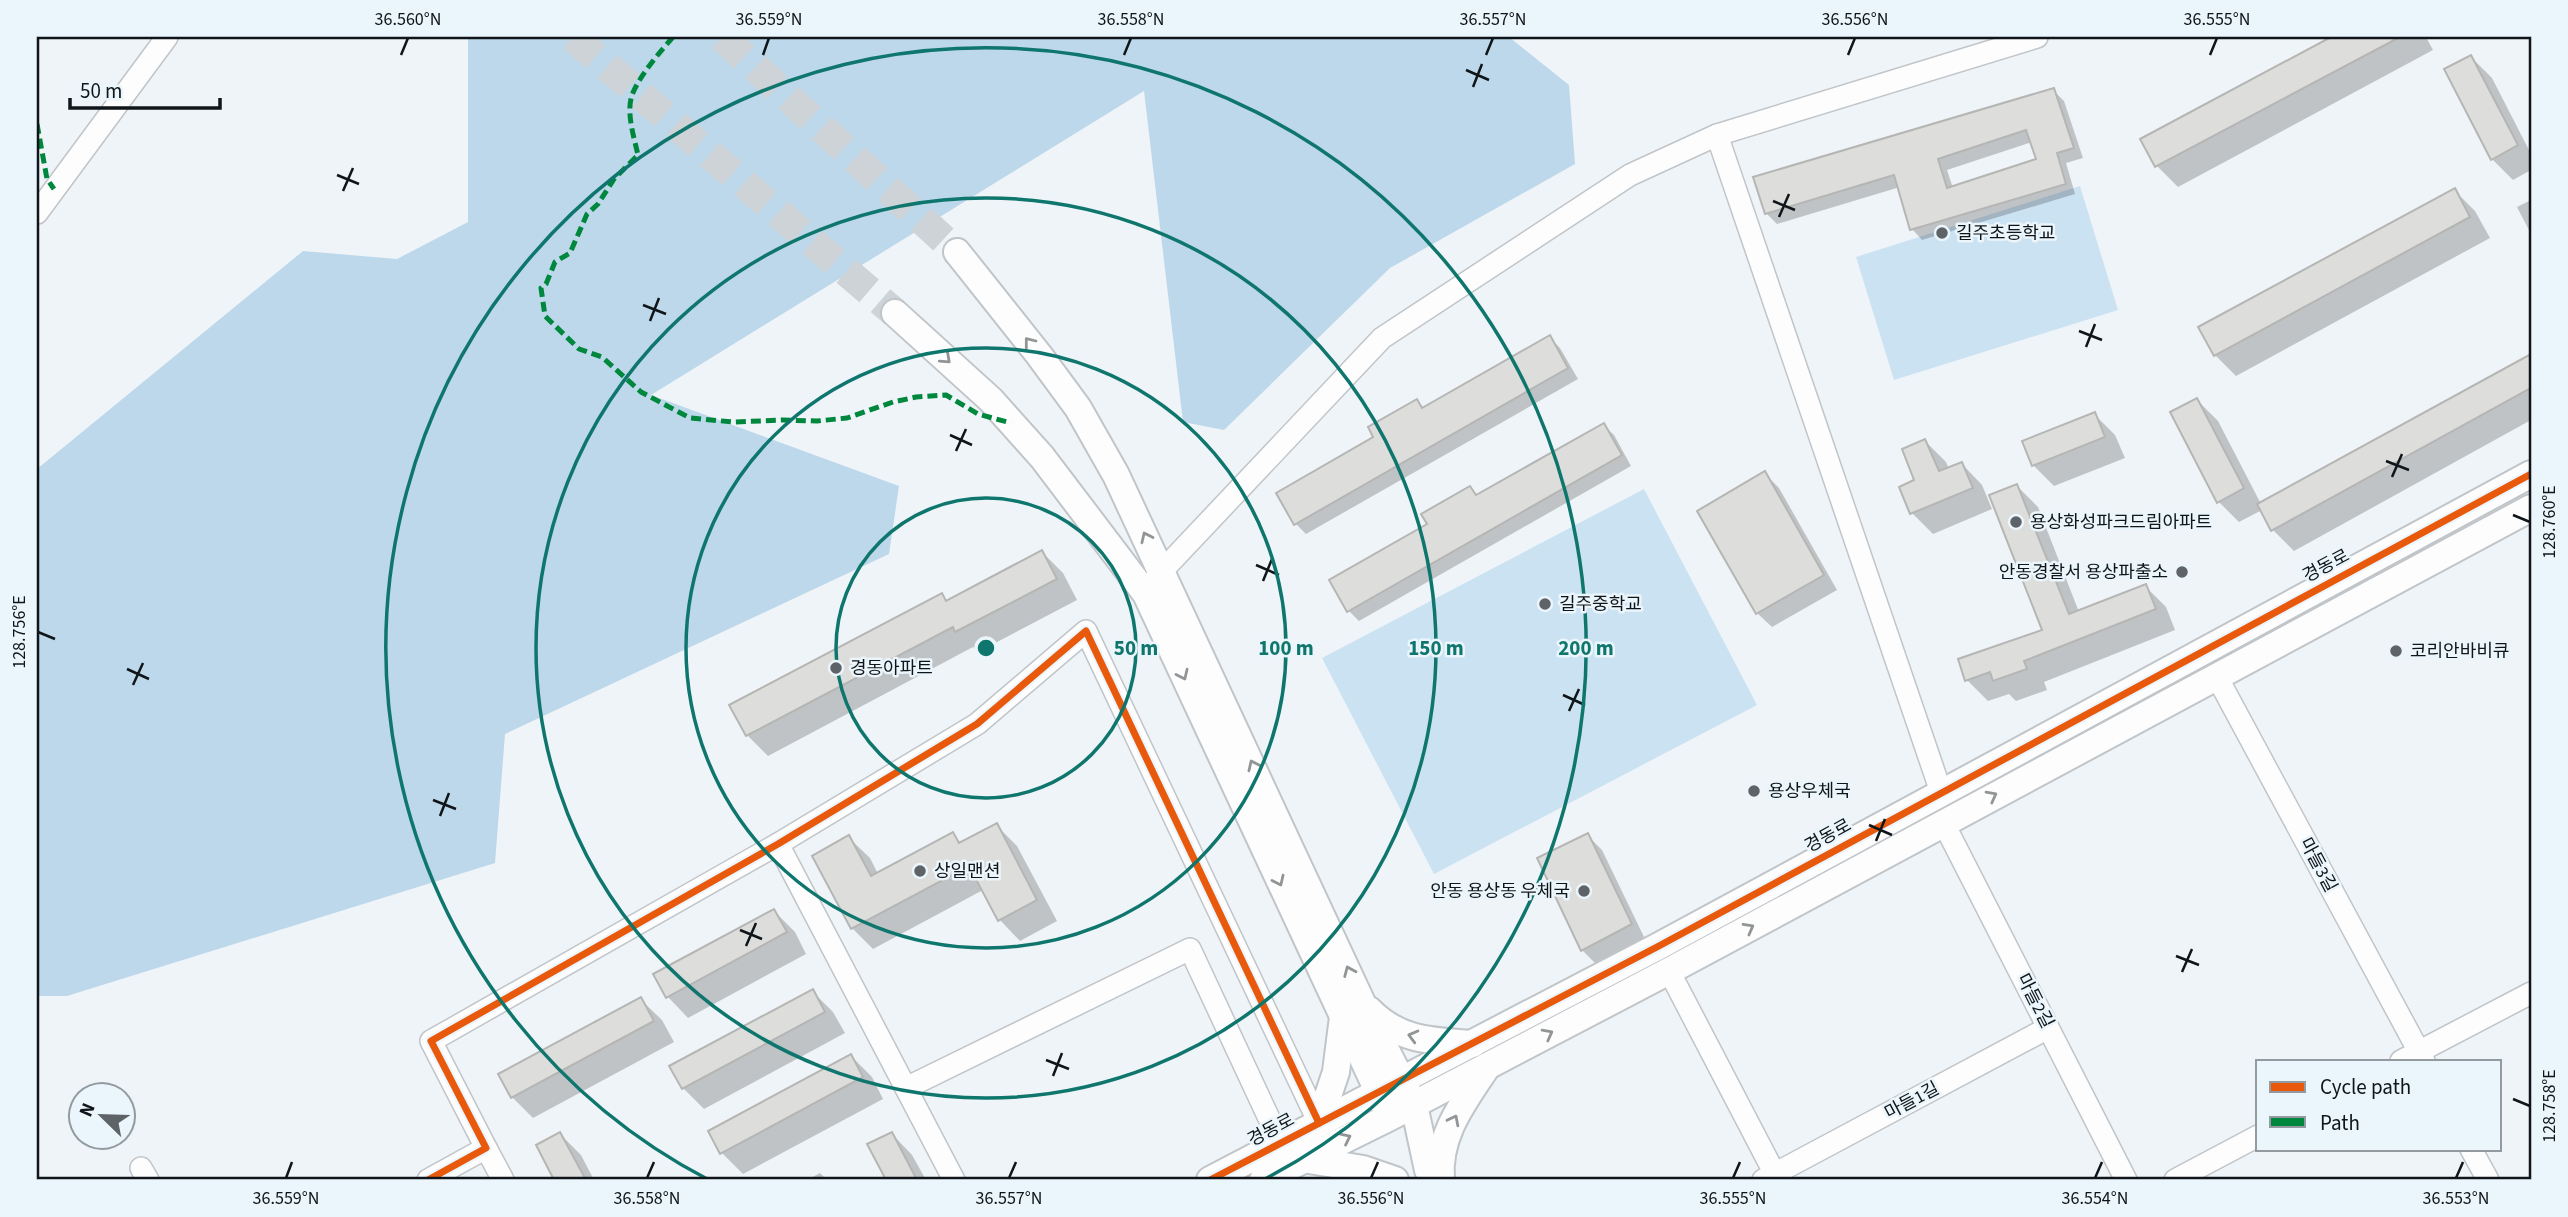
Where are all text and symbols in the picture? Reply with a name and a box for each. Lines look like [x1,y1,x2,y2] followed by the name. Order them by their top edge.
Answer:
[375,7,441,32] text: 36.560°N
[736,7,802,32] text: 36.559°N
[1098,7,1164,32] text: 36.558°N
[1460,7,1526,32] text: 36.557°N
[1822,7,1888,32] text: 36.556°N
[2184,7,2250,32] text: 36.555°N
[70,66,220,110] scale bar
[80,76,122,106] text: 50 m
[1956,221,2055,246] place label: 길주초등학교
[1934,225,1950,241] marker: 길주초등학교
[1025,338,1038,350] one-way arrow
[937,351,950,363] one-way arrow
[2537,485,2562,559] text: 128.760°E
[2030,510,2212,535] place label: 용상화성파크드림아파트
[2008,514,2024,530] marker: 용상화성파크드림아파트
[1140,532,1154,544] one-way arrow
[2298,543,2354,589] street label: 경동로
[1999,560,2168,585] place label: 안동경찰서 용상파출소
[2174,564,2190,580] marker: 안동경찰서 용상파출소
[1559,592,1642,617] place label: 길주중학교
[7,595,32,669] text: 128.756°E
[1537,596,1553,612] marker: 길주중학교
[1114,633,1158,663] text: 50 m
[1258,633,1314,663] text: 100 m
[1408,633,1464,663] text: 150 m
[1558,633,1614,663] text: 200 m
[974,636,998,660] centre of rings
[2410,639,2509,664] place label: 코리안바비큐
[2388,643,2404,659] marker: 코리안바비큐
[850,656,933,681] place label: 경동아파트
[828,660,844,676] marker: 경동아파트
[1175,668,1189,680] one-way arrow
[1247,760,1261,772] one-way arrow
[1768,779,1851,804] place label: 용상우체국
[1746,783,1762,799] marker: 용상우체국
[1985,791,1997,804] one-way arrow
[1800,813,1856,859] street label: 경동로
[2293,833,2343,897] street label: 마들3길
[934,859,1000,884] place label: 상일맨션
[912,863,928,879] marker: 상일맨션
[1271,874,1285,886] one-way arrow
[1430,879,1570,904] place label: 안동 용상동 우체국
[1576,883,1592,899] marker: 안동 용상동 우체국
[1742,922,1754,936] one-way arrow
[1343,966,1357,979] one-way arrow
[2011,969,2059,1033] street label: 마들2길
[1541,1029,1553,1043] one-way arrow
[1408,1030,1420,1045] one-way arrow
[2256,1060,2502,1150] legend
[2537,1069,2562,1143] text: 128.758°E
[2320,1072,2411,1102] text: Cycle path
[1880,1076,1944,1126] street label: 마들1길
[66,1080,136,1150] north arrow
[73,1099,103,1121] text: N
[1243,1107,1299,1153] street label: 경동로
[2320,1108,2360,1138] text: Path
[1445,1115,1459,1127] one-way arrow
[1339,1132,1351,1146] one-way arrow
[253,1186,319,1211] text: 36.559°N
[614,1186,680,1211] text: 36.558°N
[976,1186,1042,1211] text: 36.557°N
[1338,1186,1404,1211] text: 36.556°N
[1700,1186,1766,1211] text: 36.555°N
[2062,1186,2128,1211] text: 36.554°N
[2423,1186,2489,1211] text: 36.553°N

